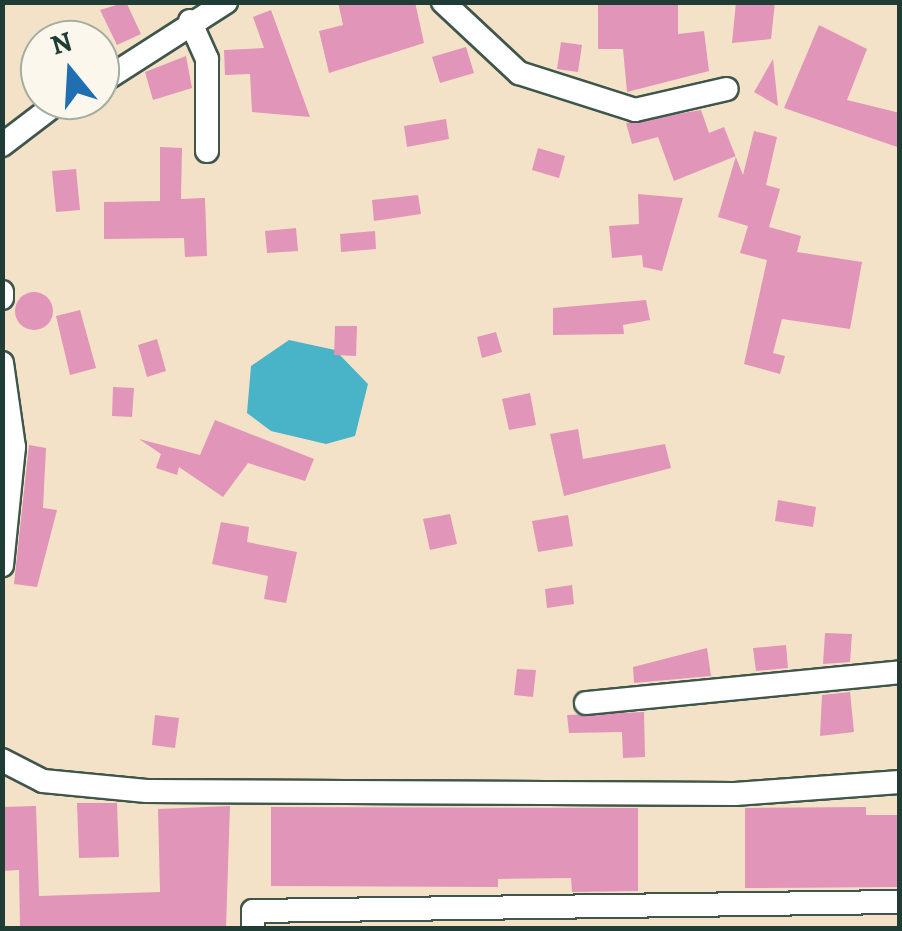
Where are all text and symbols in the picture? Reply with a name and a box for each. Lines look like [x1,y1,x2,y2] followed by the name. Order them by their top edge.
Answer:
[20,20,120,120] north arrow
[46,22,77,65] text: N

